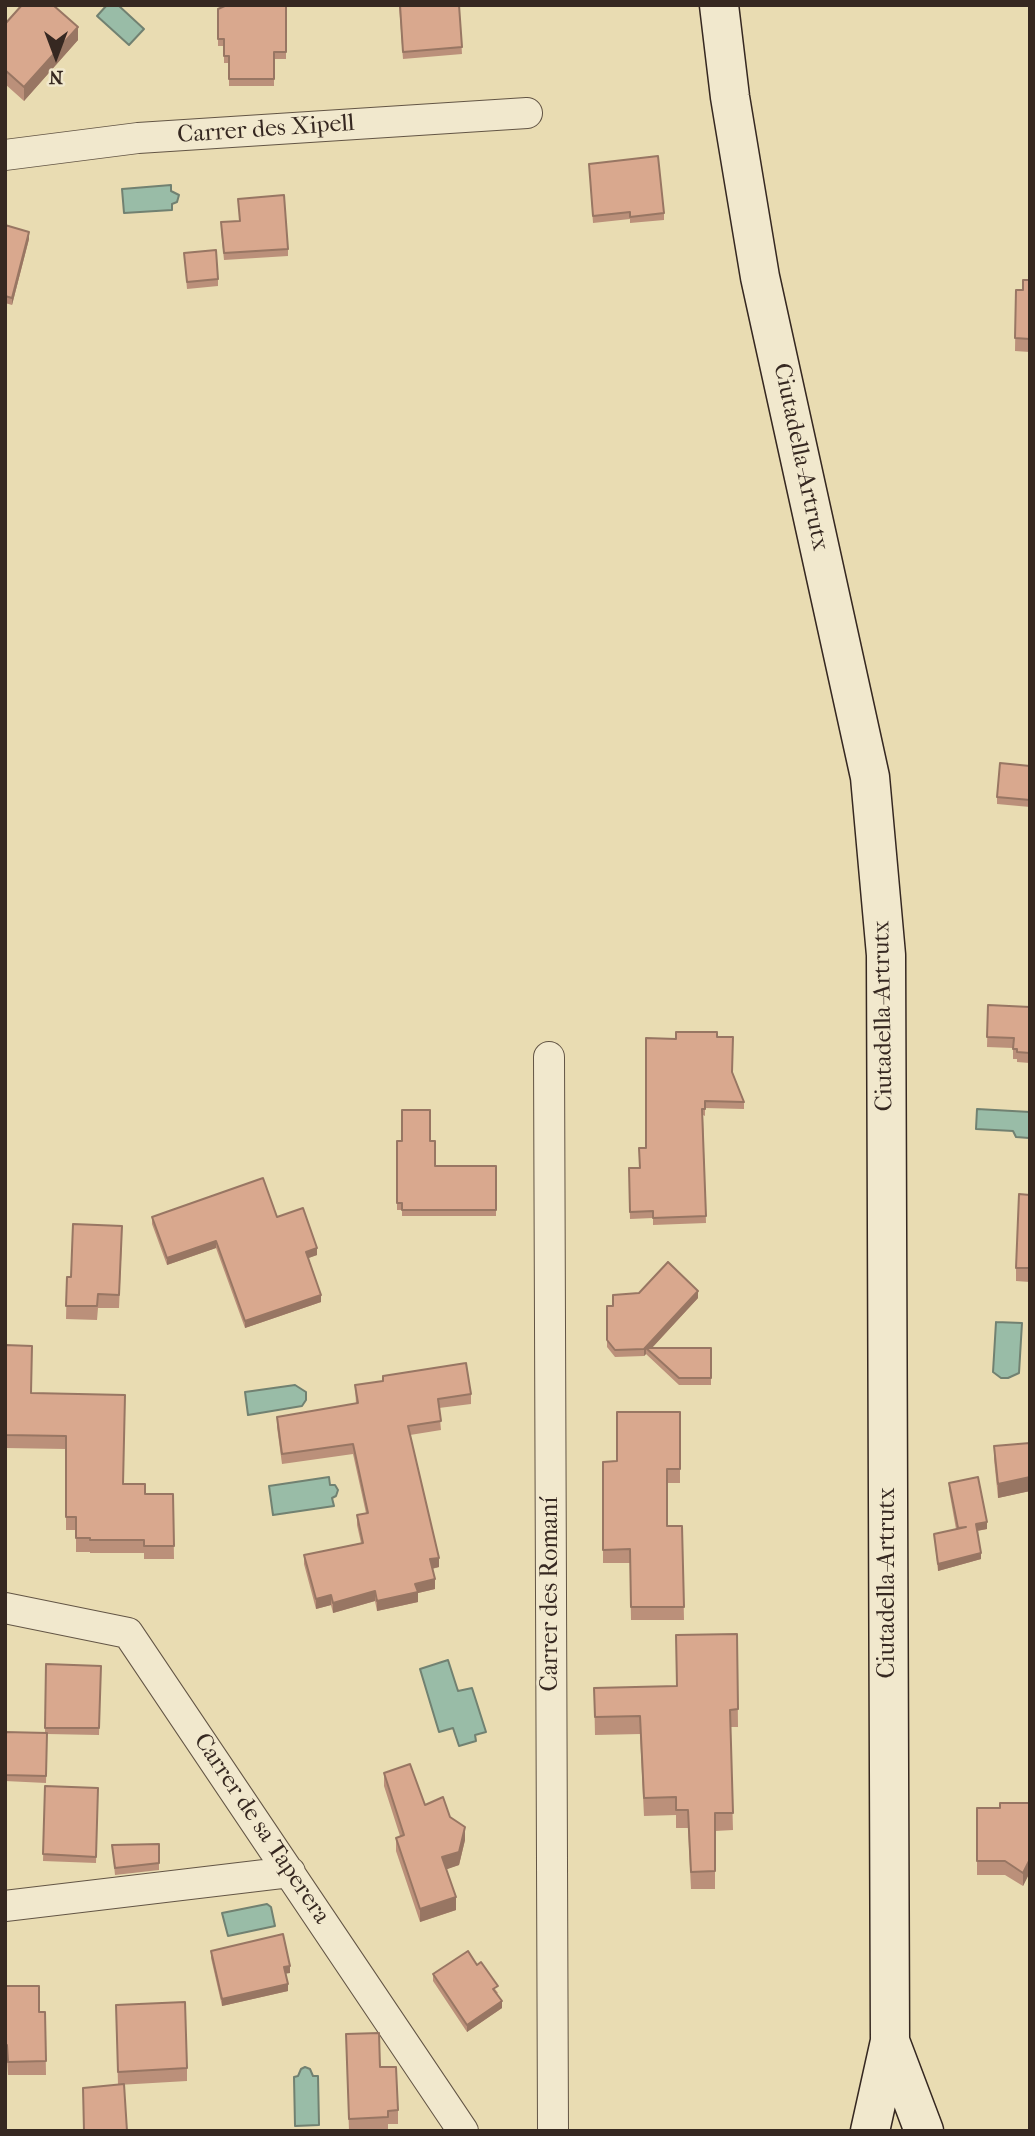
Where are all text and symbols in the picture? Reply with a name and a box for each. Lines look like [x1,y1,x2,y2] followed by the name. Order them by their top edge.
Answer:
[21,21,91,91] north arrow
[49,66,63,88] text: N
[176,109,356,151] street label: Carrer des Xipell
[766,361,834,553] street label: Ciutadella-Artrutx
[868,920,900,1112] street label: Ciutadella-Artrutx
[874,1488,902,1678] street label: Ciutadella-Artrutx
[537,1497,565,1691] street label: Carrer des Romaní
[187,1728,335,1930] street label: Carrer de sa Taperera

